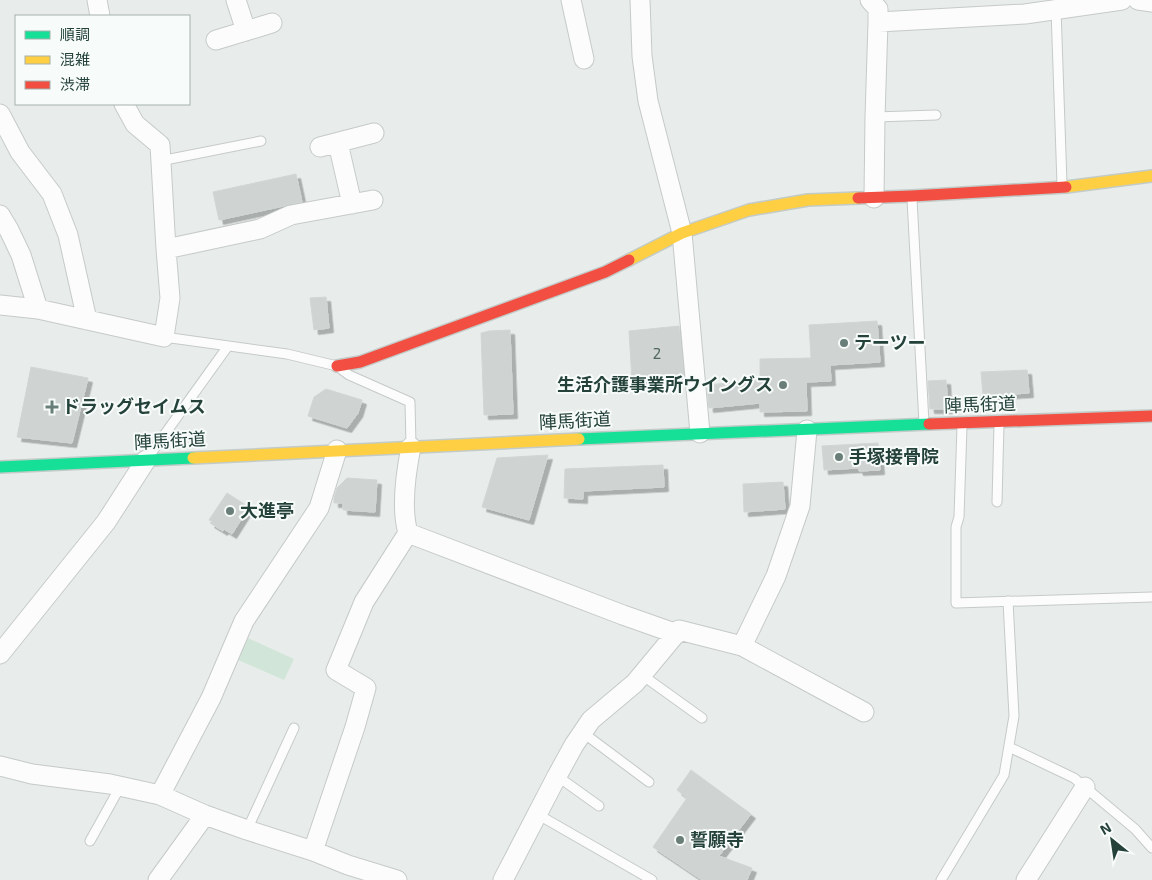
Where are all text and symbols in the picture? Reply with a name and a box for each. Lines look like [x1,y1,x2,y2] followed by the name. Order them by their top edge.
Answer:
[15,15,190,105] legend
[60,25,90,43] text: 順調
[60,50,90,68] text: 混雑
[60,75,90,93] text: 渋滞
[854,331,926,353] place label: テーツー
[838,337,850,349] marker: テーツー
[653,344,661,362] house number: 2
[557,373,773,395] place label: 生活介護事業所ウイングス
[777,379,789,391] marker: 生活介護事業所ウイングス
[944,392,1016,416] street label: 陣馬街道
[62,395,206,417] place label: ドラッグセイムス
[46,401,58,413] marker: ドラッグセイムス
[538,407,611,433] street label: 陣馬街道
[133,427,206,453] street label: 陣馬街道
[849,445,939,467] place label: 手塚接骨院
[833,451,845,463] marker: 手塚接骨院
[240,499,294,521] place label: 大進亭
[224,505,236,517] marker: 大進亭
[1087,815,1137,865] north arrow
[1097,818,1114,838] text: N
[690,828,744,850] place label: 誓願寺
[674,834,686,846] marker: 誓願寺

